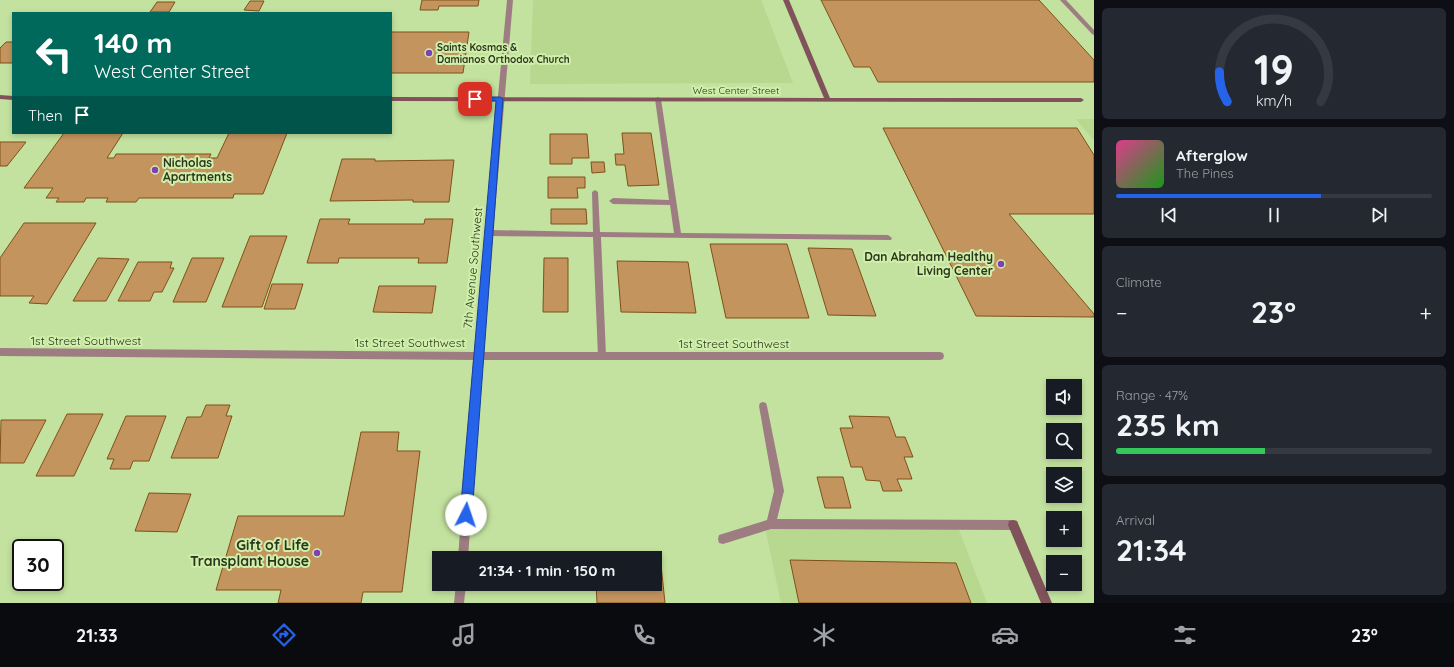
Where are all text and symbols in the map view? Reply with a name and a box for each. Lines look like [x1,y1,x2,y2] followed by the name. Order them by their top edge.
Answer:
[94,25,172,60] text: 140 m
[28,28,80,80] icon: left
[437,41,570,66] place label: Saints Kosmas & Damianos Orthodox Church
[1254,42,1294,94] text: 19
[424,48,434,58] marker: Saints Kosmas & Damianos Orthodox Church
[94,60,250,83] text: West Center Street
[458,82,492,116] pin
[693,84,780,97] street label: West Center Street
[464,88,486,110] icon: arrive
[1256,91,1292,109] text: km/h
[71,104,93,126] icon: arrive
[28,106,63,125] text: Then
[1176,146,1248,165] text: Afterglow
[163,155,232,184] place label: Nicholas Apartments
[150,165,160,175] marker: Nicholas Apartments
[1176,165,1234,181] text: The Pines
[1158,204,1180,226] icon: previous
[1263,204,1285,226] icon: pause
[1368,204,1390,226] icon: next
[460,207,485,329] street label: 7th Avenue Southwest
[864,249,993,278] place label: Dan Abraham Healthy Living Center
[996,259,1006,269] marker: Dan Abraham Healthy Living Center
[1116,274,1162,290] text: Climate
[1251,293,1296,331] text: 23°
[1116,299,1127,327] text: −
[1420,299,1432,327] text: +
[31,333,141,348] street label: 1st Street Southwest
[355,335,465,350] street label: 1st Street Southwest
[679,336,789,351] street label: 1st Street Southwest
[1046,379,1082,591] map controls
[1046,379,1082,415] button: sound
[1116,387,1188,403] text: Range · 47%
[1116,406,1220,444] text: 235 km
[1046,423,1082,459] button: search
[1046,467,1082,503] button: layers
[445,494,487,536] position arrow
[1046,511,1082,547] button: +
[1116,512,1155,528] text: Arrival
[1116,531,1187,569] text: 21:34
[190,536,309,570] place label: Gift of Life Transplant House
[12,539,64,591] speed limit sign: 30
[312,548,322,558] marker: Gift of Life Transplant House
[1046,555,1082,591] button: −
[479,561,615,580] text: 21:34 · 1 min · 150 m
[270,621,298,649] icon: directions
[450,621,478,649] icon: music
[630,621,658,649] icon: phone
[810,621,838,649] icon: climate
[991,621,1019,649] icon: car
[1171,621,1199,649] icon: filters
[76,624,118,647] text: 21:33
[1351,624,1378,647] text: 23°

